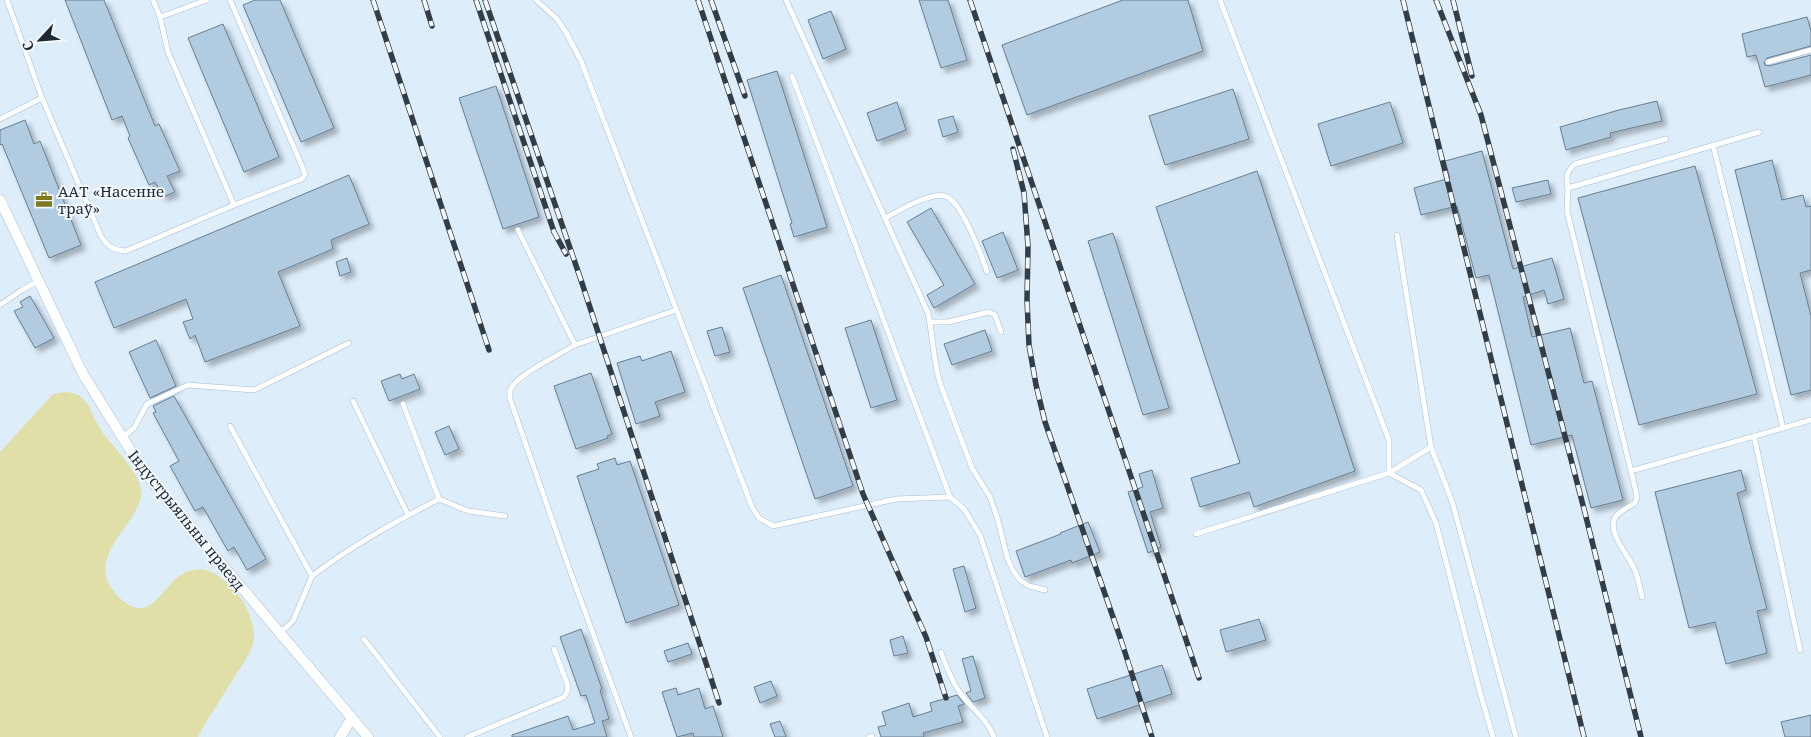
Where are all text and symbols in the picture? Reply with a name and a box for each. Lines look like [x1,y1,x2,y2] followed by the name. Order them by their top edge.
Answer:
[15,15,65,65] north arrow
[17,38,38,54] text: С
[58,181,164,218] place label: ААТ «Насенне траў»
[34,190,54,210] office icon: ААТ «Насенне траў»
[124,446,250,594] street label: Індустрыяльны праезд

